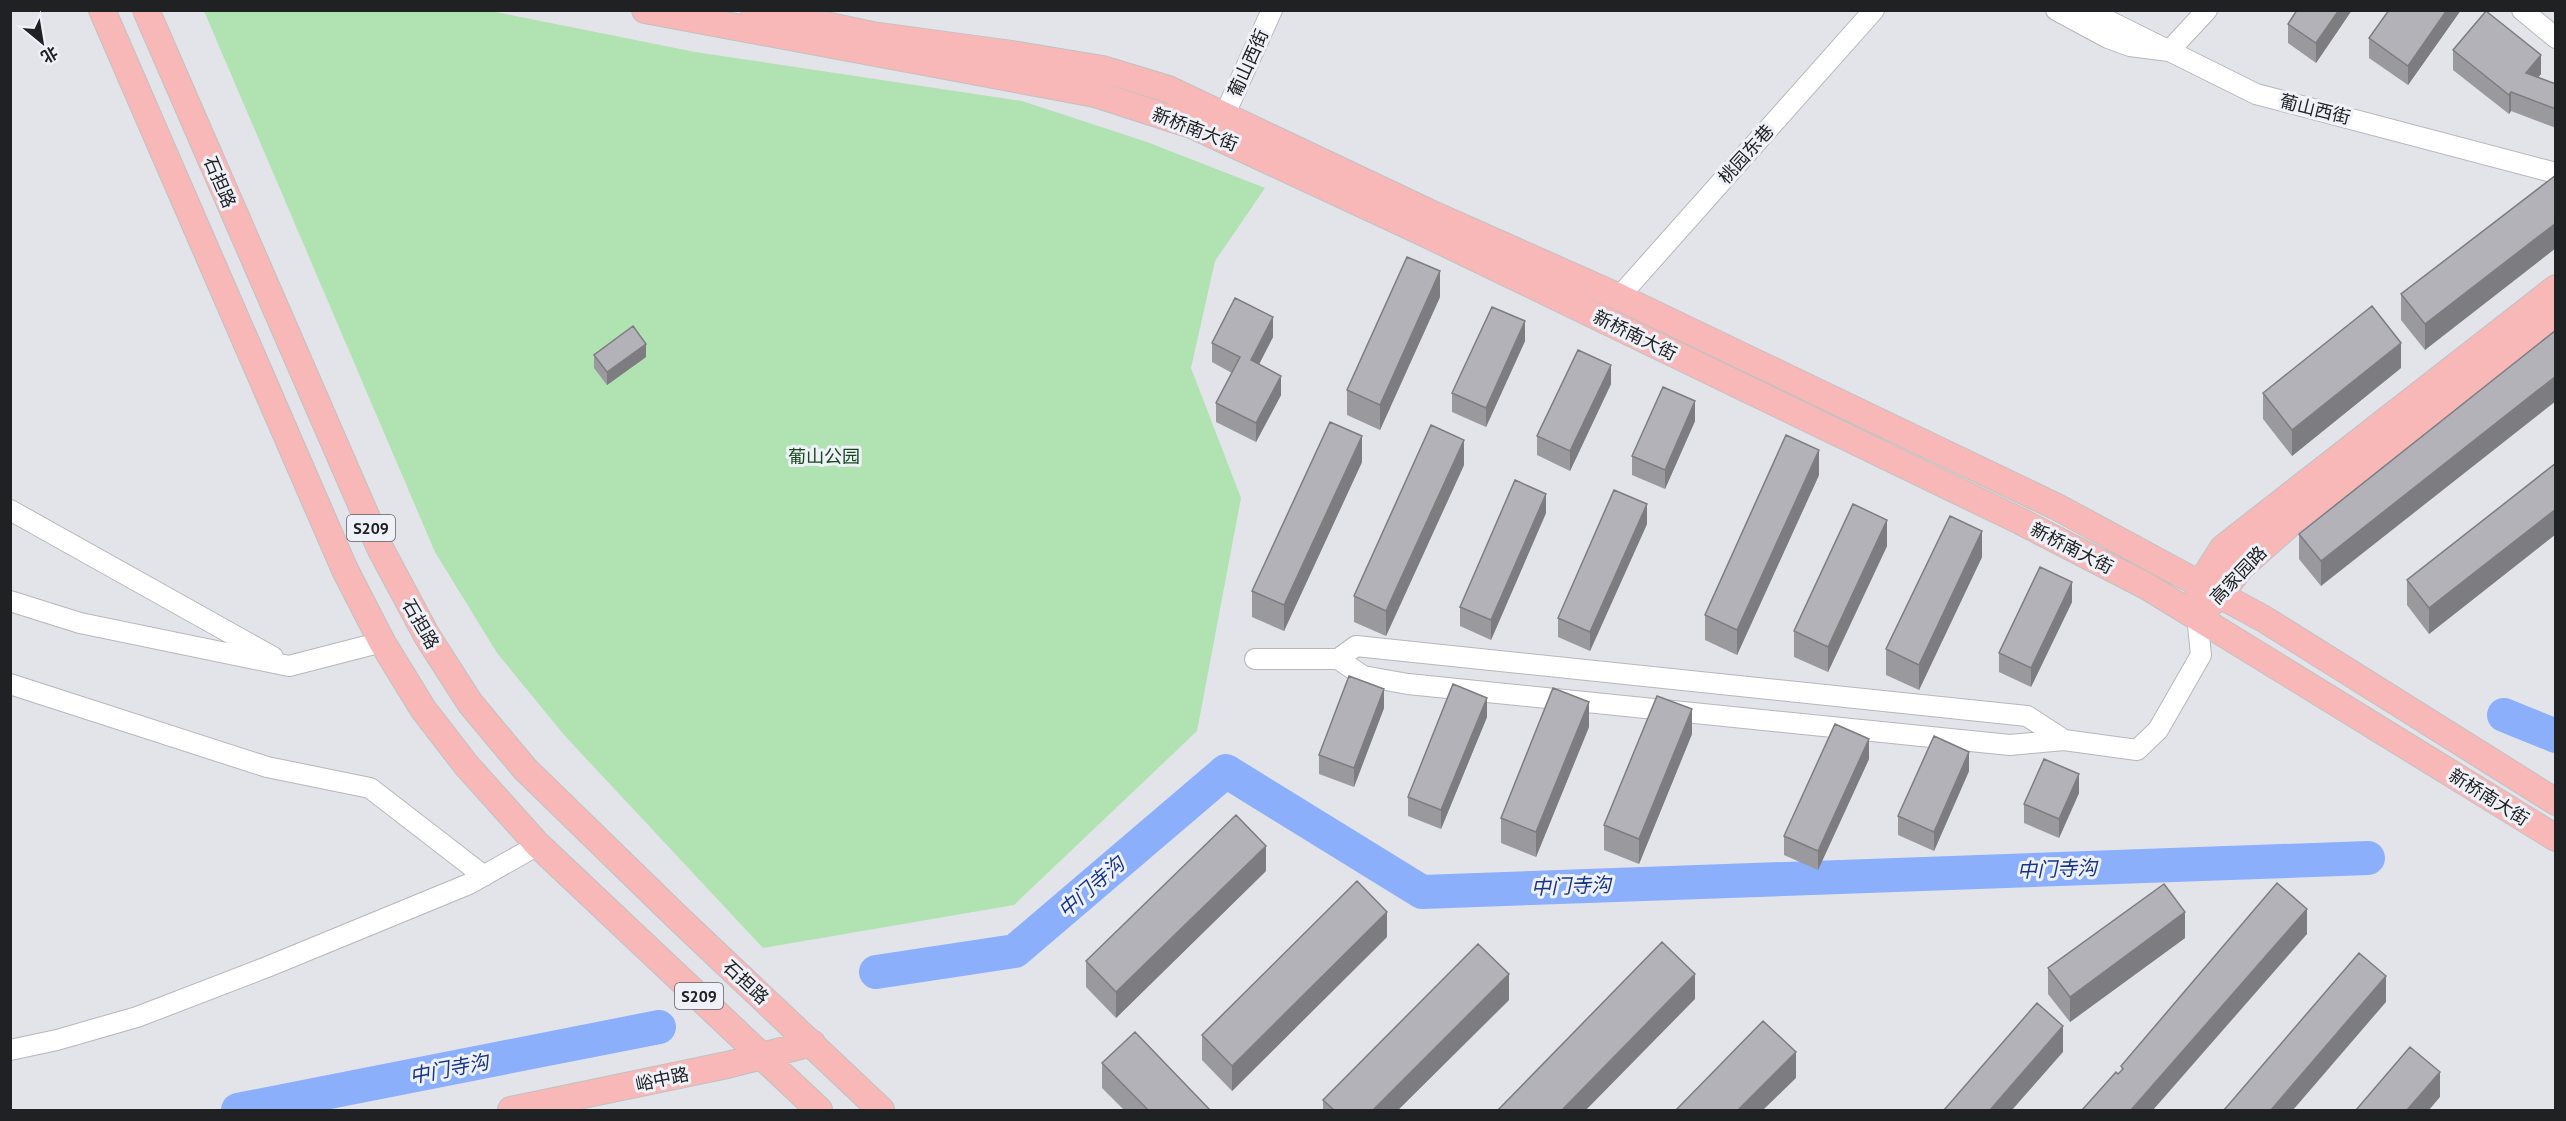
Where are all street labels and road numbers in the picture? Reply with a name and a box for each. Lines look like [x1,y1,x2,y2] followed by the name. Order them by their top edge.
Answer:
[1223,25,1273,101] street label: 葡山西街
[2277,89,2353,129] street label: 葡山西街
[1149,102,1241,156] street label: 新桥南大街
[1713,120,1779,188] street label: 桃园东巷
[199,153,241,211] street label: 石担路
[1590,305,1680,365] street label: 新桥南大街
[347,515,395,541] road number: S209
[2027,517,2117,579] street label: 新桥南大街
[2205,541,2271,609] street label: 高家园路
[398,595,444,653] street label: 石担路
[2445,763,2533,831] street label: 新桥南大街
[718,955,774,1009] street label: 石担路
[675,983,723,1009] road number: S209
[633,1062,691,1096] street label: 峪中路

